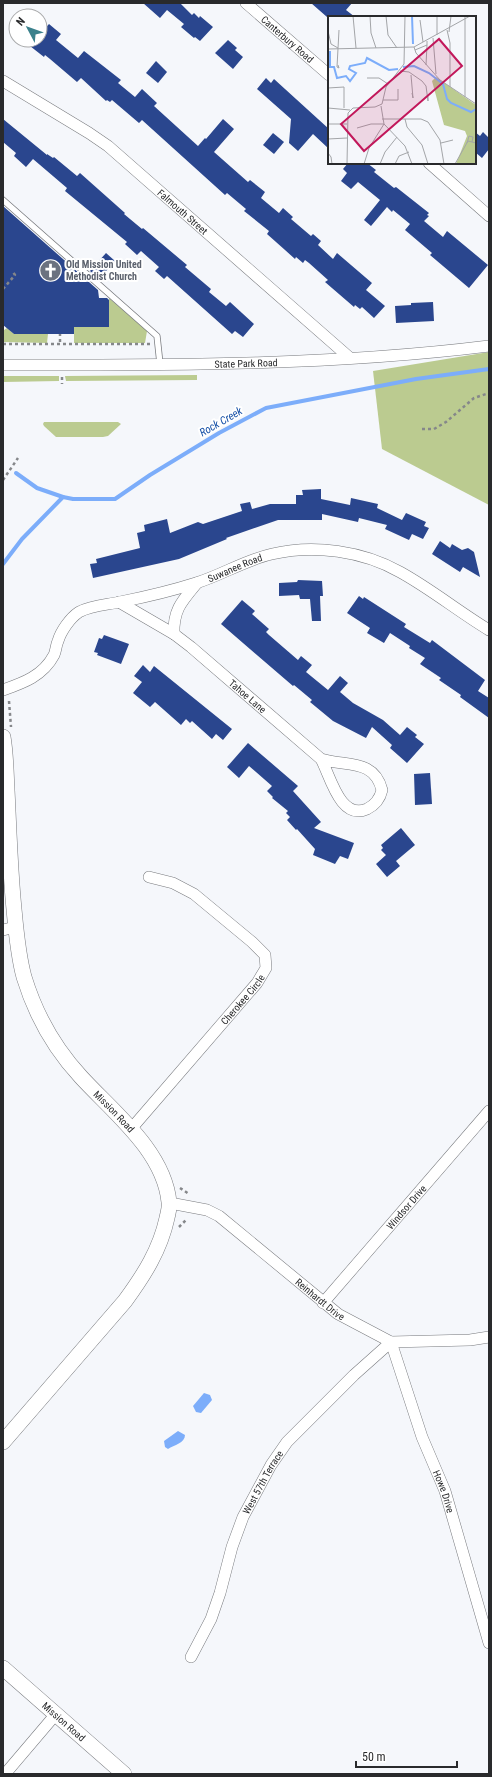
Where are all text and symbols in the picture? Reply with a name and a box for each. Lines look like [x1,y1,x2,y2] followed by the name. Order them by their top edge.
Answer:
[8,8,48,48] north arrow
[259,13,316,65] street label: Canterbury Road
[14,15,28,29] text: N
[328,16,476,164] inset map
[156,187,210,236] street label: Falmouth Street
[37,257,63,283] church icon: Old Mission United Methodist Church
[66,259,142,282] place label: Old Mission United Methodist Church
[214,357,278,369] street label: State Park Road
[197,404,245,439] water label: Rock Creek
[206,552,263,584] street label: Suwanee Road
[227,677,269,715] street label: Tahoe Lane
[218,972,267,1027] street label: Cherokee Circle
[92,1088,137,1134] street label: Mission Road
[384,1182,428,1231] street label: Windsor Drive
[293,1276,347,1322] street label: Reinhardt Drive
[240,1448,285,1516] street label: West 57th Terrace
[431,1468,457,1514] street label: Howe Drive
[40,1700,88,1743] street label: Mission Road
[356,1743,457,1769] scale bar
[362,1750,386,1764] text: 50 m

